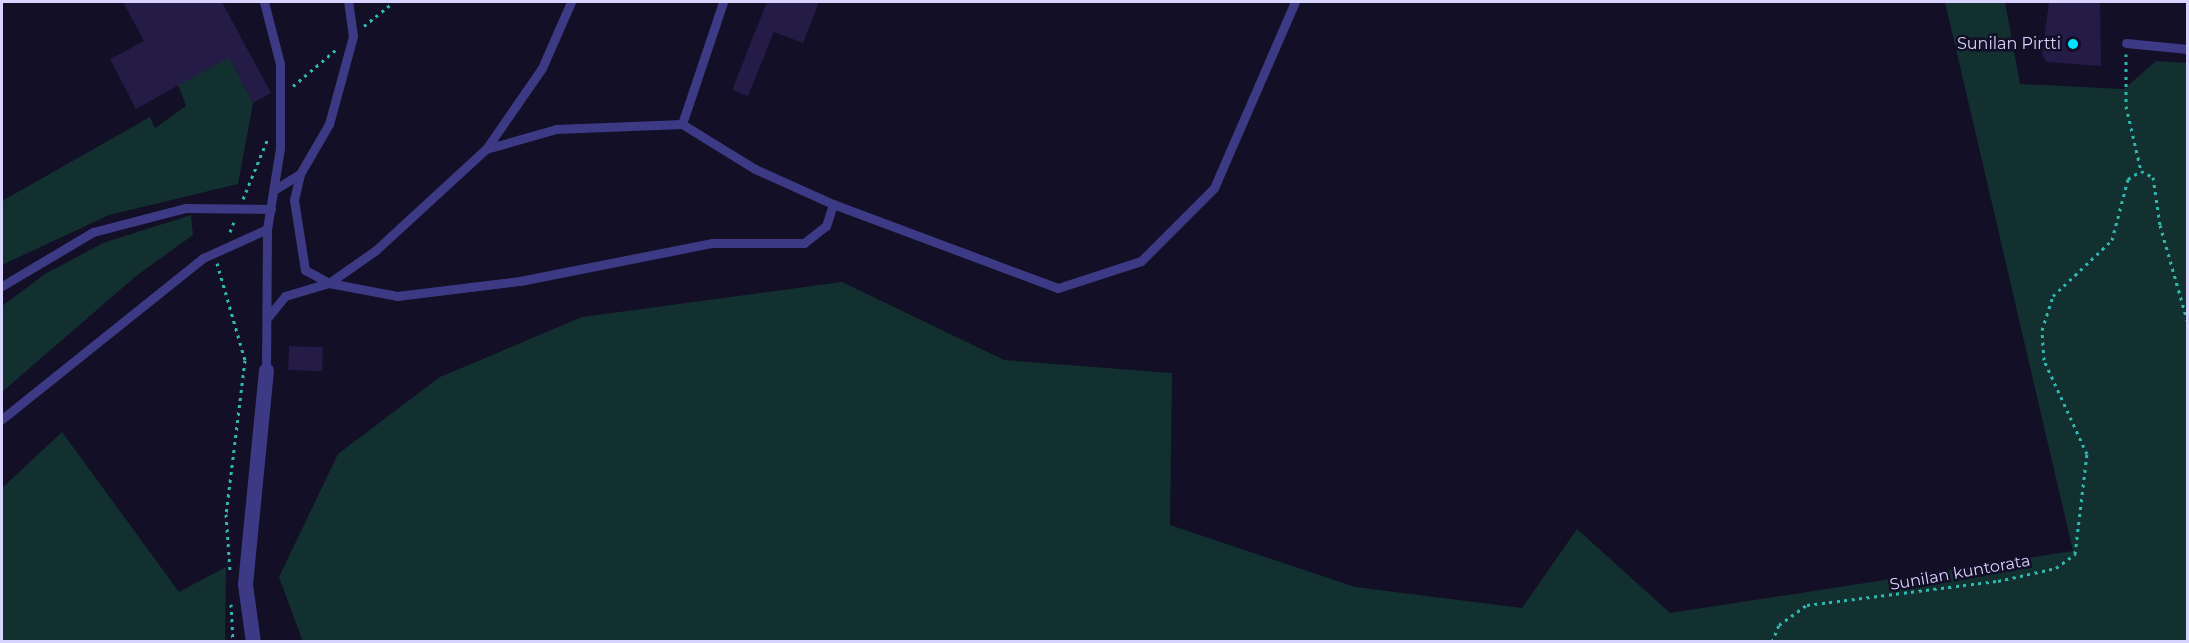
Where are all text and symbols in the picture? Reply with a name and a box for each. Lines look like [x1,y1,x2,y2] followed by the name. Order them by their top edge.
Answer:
[1957,34,2061,54] place label: Sunilan Pirtti
[2066,37,2080,51] marker: Sunilan Pirtti
[1888,551,2032,595] street label: Sunilan kuntorata

